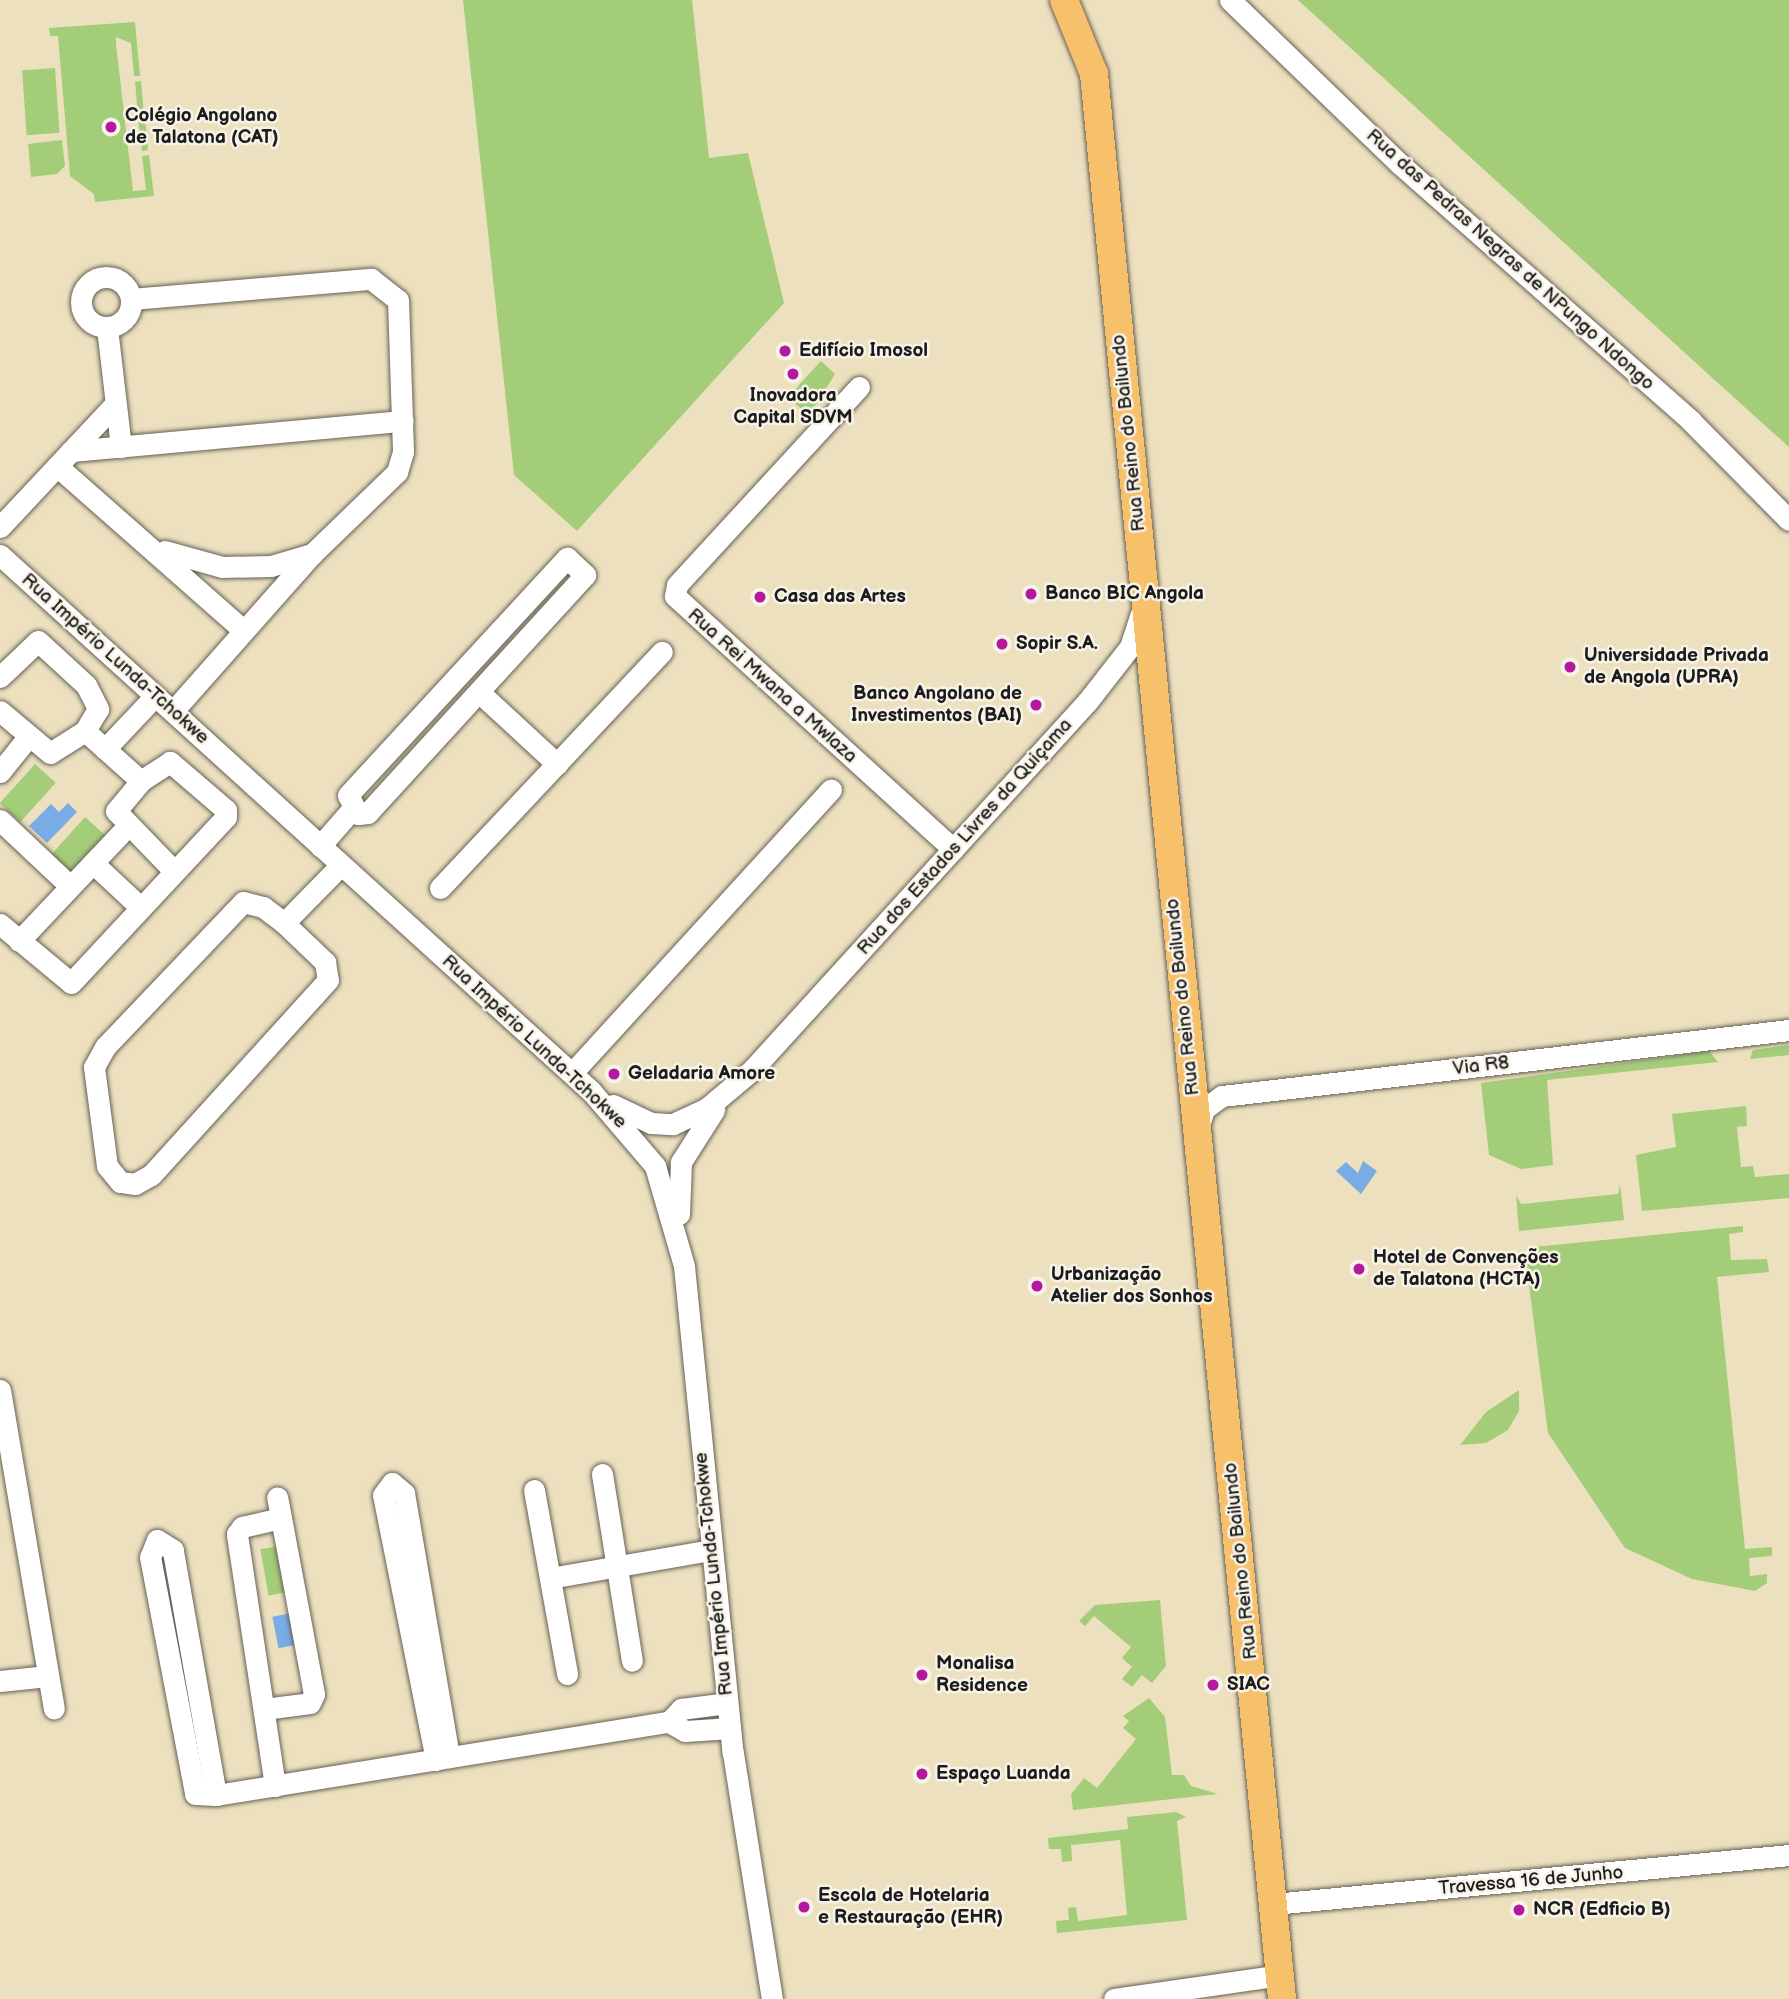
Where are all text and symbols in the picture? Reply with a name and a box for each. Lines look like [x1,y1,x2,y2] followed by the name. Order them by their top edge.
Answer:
[125,105,279,149] place label: Colégio Angolano de Talatona (CAT)
[103,119,119,135] marker: Colégio Angolano de Talatona (CAT)
[1361,124,1659,396] street label: Rua das Pedras Negras de NPungo Ndongo
[1107,333,1151,533] street label: Rua Reino do Bailundo
[799,340,928,362] place label: Edifício Imosol
[777,343,793,359] marker: Edifício Imosol
[785,366,801,382] marker: Inovadora Capital SDVM
[733,385,853,429] place label: Inovadora Capital SDVM
[16,569,214,749] street label: Rua Império Lunda-Tchokwe
[1045,583,1204,605] place label: Banco BIC Angola
[774,586,906,608] place label: Casa das Artes
[1023,586,1039,602] marker: Banco BIC Angola
[752,589,768,605] marker: Casa das Artes
[683,604,861,768] street label: Rua Rei Mwana a Mwlaza
[1016,633,1098,655] place label: Sopir S.A.
[994,636,1010,652] marker: Sopir S.A.
[1584,645,1769,689] place label: Universidade Privada de Angola (UPRA)
[1562,659,1578,675] marker: Universidade Privada de Angola (UPRA)
[851,683,1022,727] place label: Banco Angolano de Investimentos (BAI)
[1028,697,1044,713] marker: Banco Angolano de Investimentos (BAI)
[853,714,1077,960] street label: Rua dos Estados Livres da Quiçama
[1161,897,1205,1097] street label: Rua Reino do Bailundo
[437,950,631,1134] street label: Rua Império Lunda-Tchokwe
[1451,1051,1511,1081] street label: Via R8
[628,1063,775,1085] place label: Geladaria Amore
[606,1066,622,1082] marker: Geladaria Amore
[1373,1247,1559,1291] place label: Hotel de Convenções de Talatona (HCTA)
[1351,1261,1367,1277] marker: Hotel de Convenções de Talatona (HCTA)
[1051,1264,1213,1308] place label: Urbanização Atelier dos Sonhos
[1029,1278,1045,1294] marker: Urbanização Atelier dos Sonhos
[690,1451,738,1697] street label: Rua Império Lunda-Tchokwe
[1219,1461,1263,1661] street label: Rua Reino do Bailundo
[936,1653,1028,1697] place label: Monalisa Residence
[914,1667,930,1683] marker: Monalisa Residence
[1227,1674,1270,1696] place label: SIAC
[1205,1677,1221,1693] marker: SIAC
[936,1763,1071,1785] place label: Espaço Luanda
[914,1766,930,1782] marker: Espaço Luanda
[1437,1862,1625,1900] street label: Travessa 16 de Junho
[818,1885,1003,1929] place label: Escola de Hotelaria e Restauração (EHR)
[796,1899,812,1915] marker: Escola de Hotelaria e Restauração (EHR)
[1533,1899,1671,1921] place label: NCR (Edficio B)
[1511,1902,1527,1918] marker: NCR (Edficio B)

